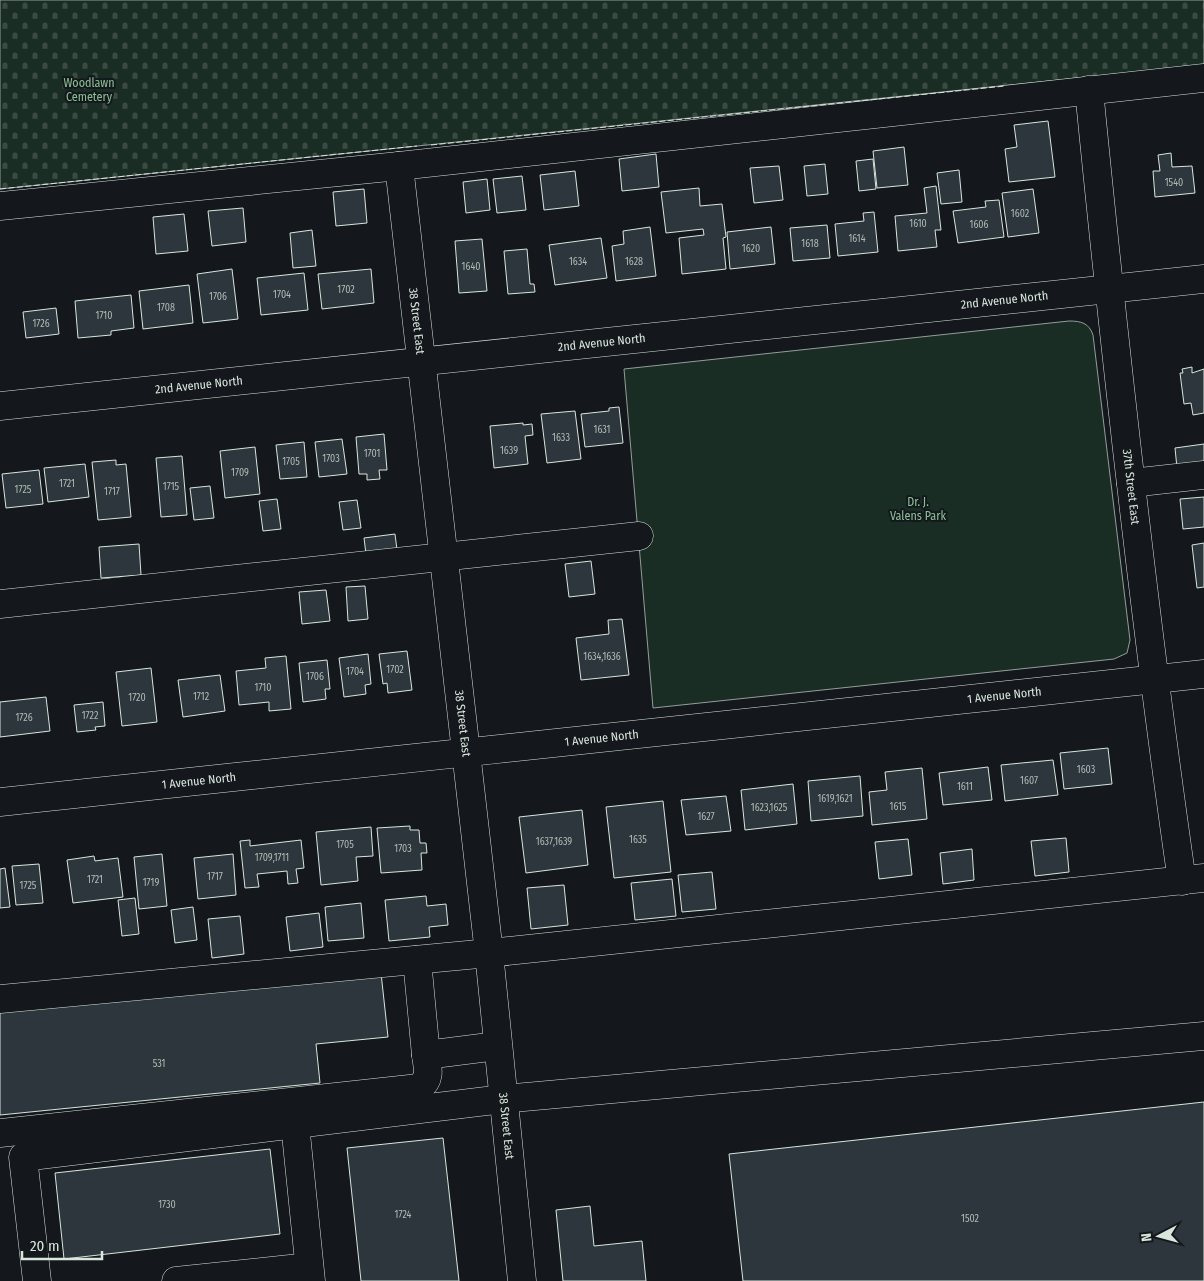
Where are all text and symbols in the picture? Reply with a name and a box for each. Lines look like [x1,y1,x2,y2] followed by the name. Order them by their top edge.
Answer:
[63,76,115,104] park label: Woodlawn Cemetery
[1165,177,1183,189] house number: 1540
[1011,208,1030,220] house number: 1602
[909,218,927,230] house number: 1610
[969,219,989,231] house number: 1606
[848,233,866,245] house number: 1614
[801,238,819,250] house number: 1618
[742,243,760,255] house number: 1620
[569,256,587,268] house number: 1634
[625,256,643,268] house number: 1628
[462,261,480,273] house number: 1640
[337,284,355,296] house number: 1702
[406,287,427,355] street label: 38 Street East
[960,288,1049,312] street label: 2nd Avenue North
[273,289,291,301] house number: 1704
[209,291,227,303] house number: 1706
[157,302,175,314] house number: 1708
[96,310,112,322] house number: 1710
[32,318,50,330] house number: 1726
[557,331,646,354] street label: 2nd Avenue North
[154,373,243,397] street label: 2nd Avenue North
[594,424,610,436] house number: 1631
[552,432,570,444] house number: 1633
[500,445,518,457] house number: 1639
[364,448,380,460] house number: 1701
[1120,448,1142,525] street label: 37th Street East
[322,453,340,465] house number: 1703
[282,456,300,468] house number: 1705
[231,467,249,479] house number: 1709
[59,478,75,490] house number: 1721
[163,481,180,493] house number: 1715
[15,484,32,496] house number: 1725
[104,486,120,498] house number: 1717
[890,495,946,523] park label: Dr. J. Valens Park
[583,651,621,663] house number: 1634,1636
[386,664,404,676] house number: 1702
[346,666,364,678] house number: 1704
[306,671,324,683] house number: 1706
[255,682,271,694] house number: 1710
[967,684,1042,706] street label: 1 Avenue North
[452,689,474,758] street label: 38 Street East
[193,691,210,703] house number: 1712
[128,692,146,704] house number: 1720
[82,710,99,722] house number: 1722
[15,712,33,724] house number: 1726
[564,727,639,749] street label: 1 Avenue North
[1077,764,1096,776] house number: 1603
[161,770,237,792] street label: 1 Avenue North
[1020,775,1038,787] house number: 1607
[957,781,973,793] house number: 1611
[817,793,853,805] house number: 1619,1621
[890,801,907,813] house number: 1615
[751,802,788,814] house number: 1623,1625
[697,811,715,823] house number: 1627
[629,834,647,846] house number: 1635
[536,836,572,848] house number: 1637,1639
[336,839,354,851] house number: 1705
[394,843,412,855] house number: 1703
[255,852,289,864] house number: 1709,1711
[207,871,223,883] house number: 1717
[87,874,103,886] house number: 1721
[143,877,159,889] house number: 1719
[20,880,37,892] house number: 1725
[153,1058,165,1070] house number: 531
[496,1092,517,1160] street label: 38 Street East
[158,1199,176,1211] house number: 1730
[395,1209,412,1221] house number: 1724
[1134,1211,1184,1261] north arrow
[961,1213,980,1225] house number: 1502
[22,1228,102,1260] scale bar
[1138,1232,1155,1242] text: N
[30,1237,60,1255] text: 20 m

